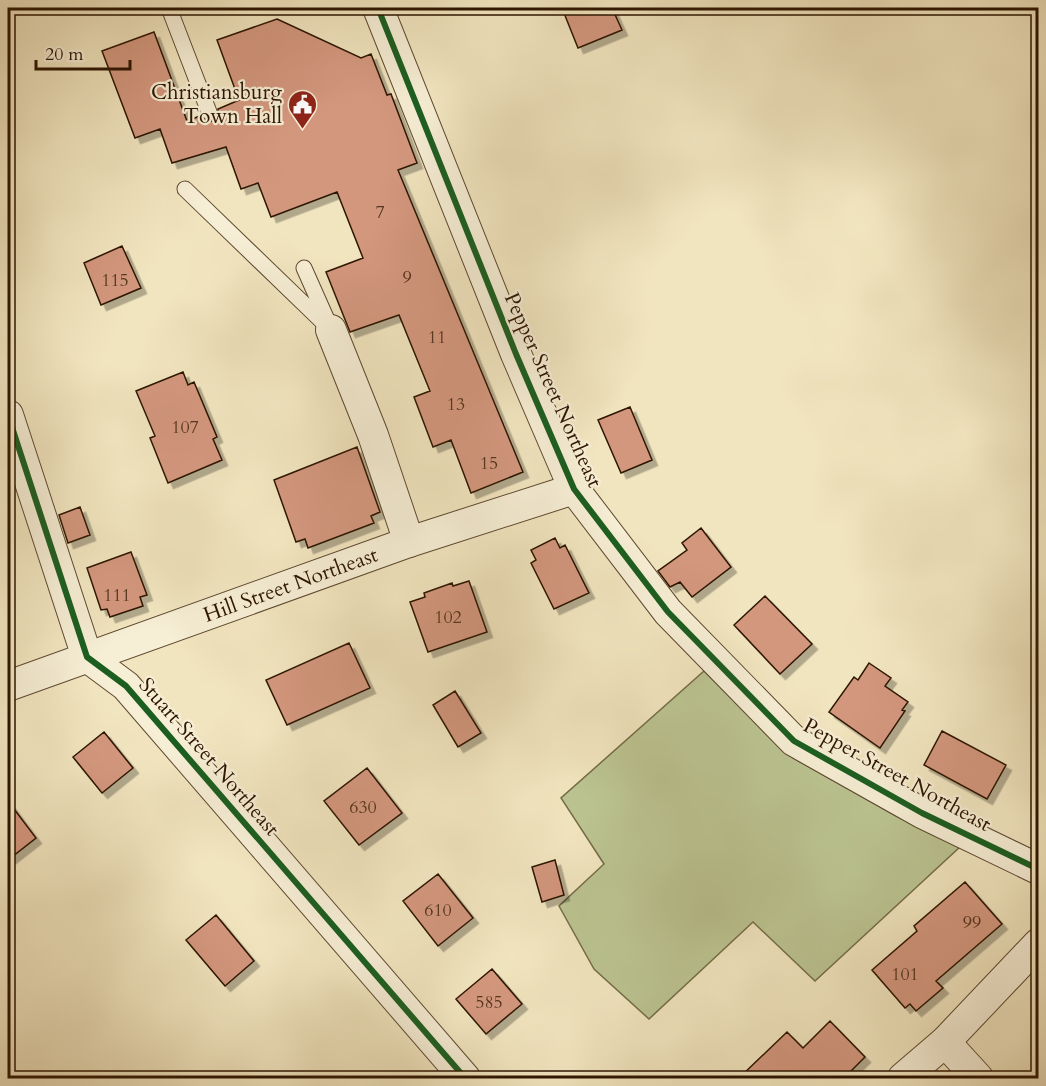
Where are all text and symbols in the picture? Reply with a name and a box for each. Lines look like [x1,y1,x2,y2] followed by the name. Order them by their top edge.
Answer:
[36,33,130,71] scale bar
[45,42,84,67] text: 20 m
[151,78,282,131] place label: Christiansburg Town Hall
[287,88,319,130] public building icon: Christiansburg Town Hall
[375,200,385,225] house number: 7
[402,265,412,290] house number: 9
[101,268,129,293] house number: 115
[497,288,609,492] street label: Pepper Street Northeast
[428,325,446,350] house number: 11
[447,392,465,417] house number: 13
[171,415,199,440] house number: 107
[480,451,498,476] house number: 15
[199,540,382,629] street label: Hill Street Northeast
[103,583,131,608] house number: 111
[434,605,462,630] house number: 102
[132,672,286,843] street label: Stuart Street Northeast
[798,711,996,839] street label: Pepper Street Northeast
[349,795,377,820] house number: 630
[424,898,452,923] house number: 610
[963,910,981,935] house number: 99
[891,962,919,987] house number: 101
[475,990,503,1015] house number: 585

